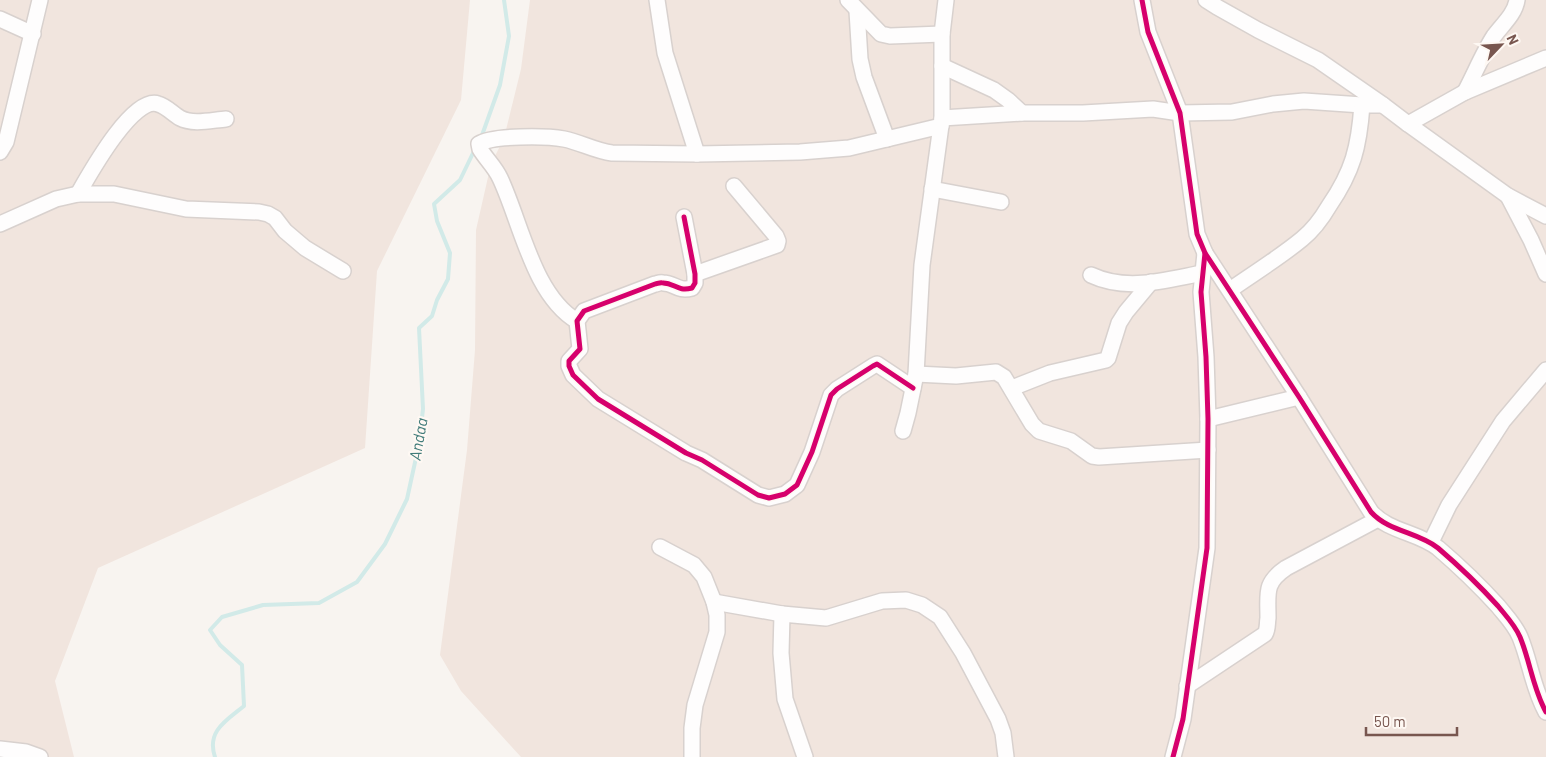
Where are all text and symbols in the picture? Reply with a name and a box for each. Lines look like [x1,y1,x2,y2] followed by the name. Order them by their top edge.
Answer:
[1476,20,1526,70] north arrow
[1504,31,1523,47] text: N
[404,416,431,462] water label: Andaa
[1366,704,1457,736] scale bar
[1374,712,1406,730] text: 50 m

